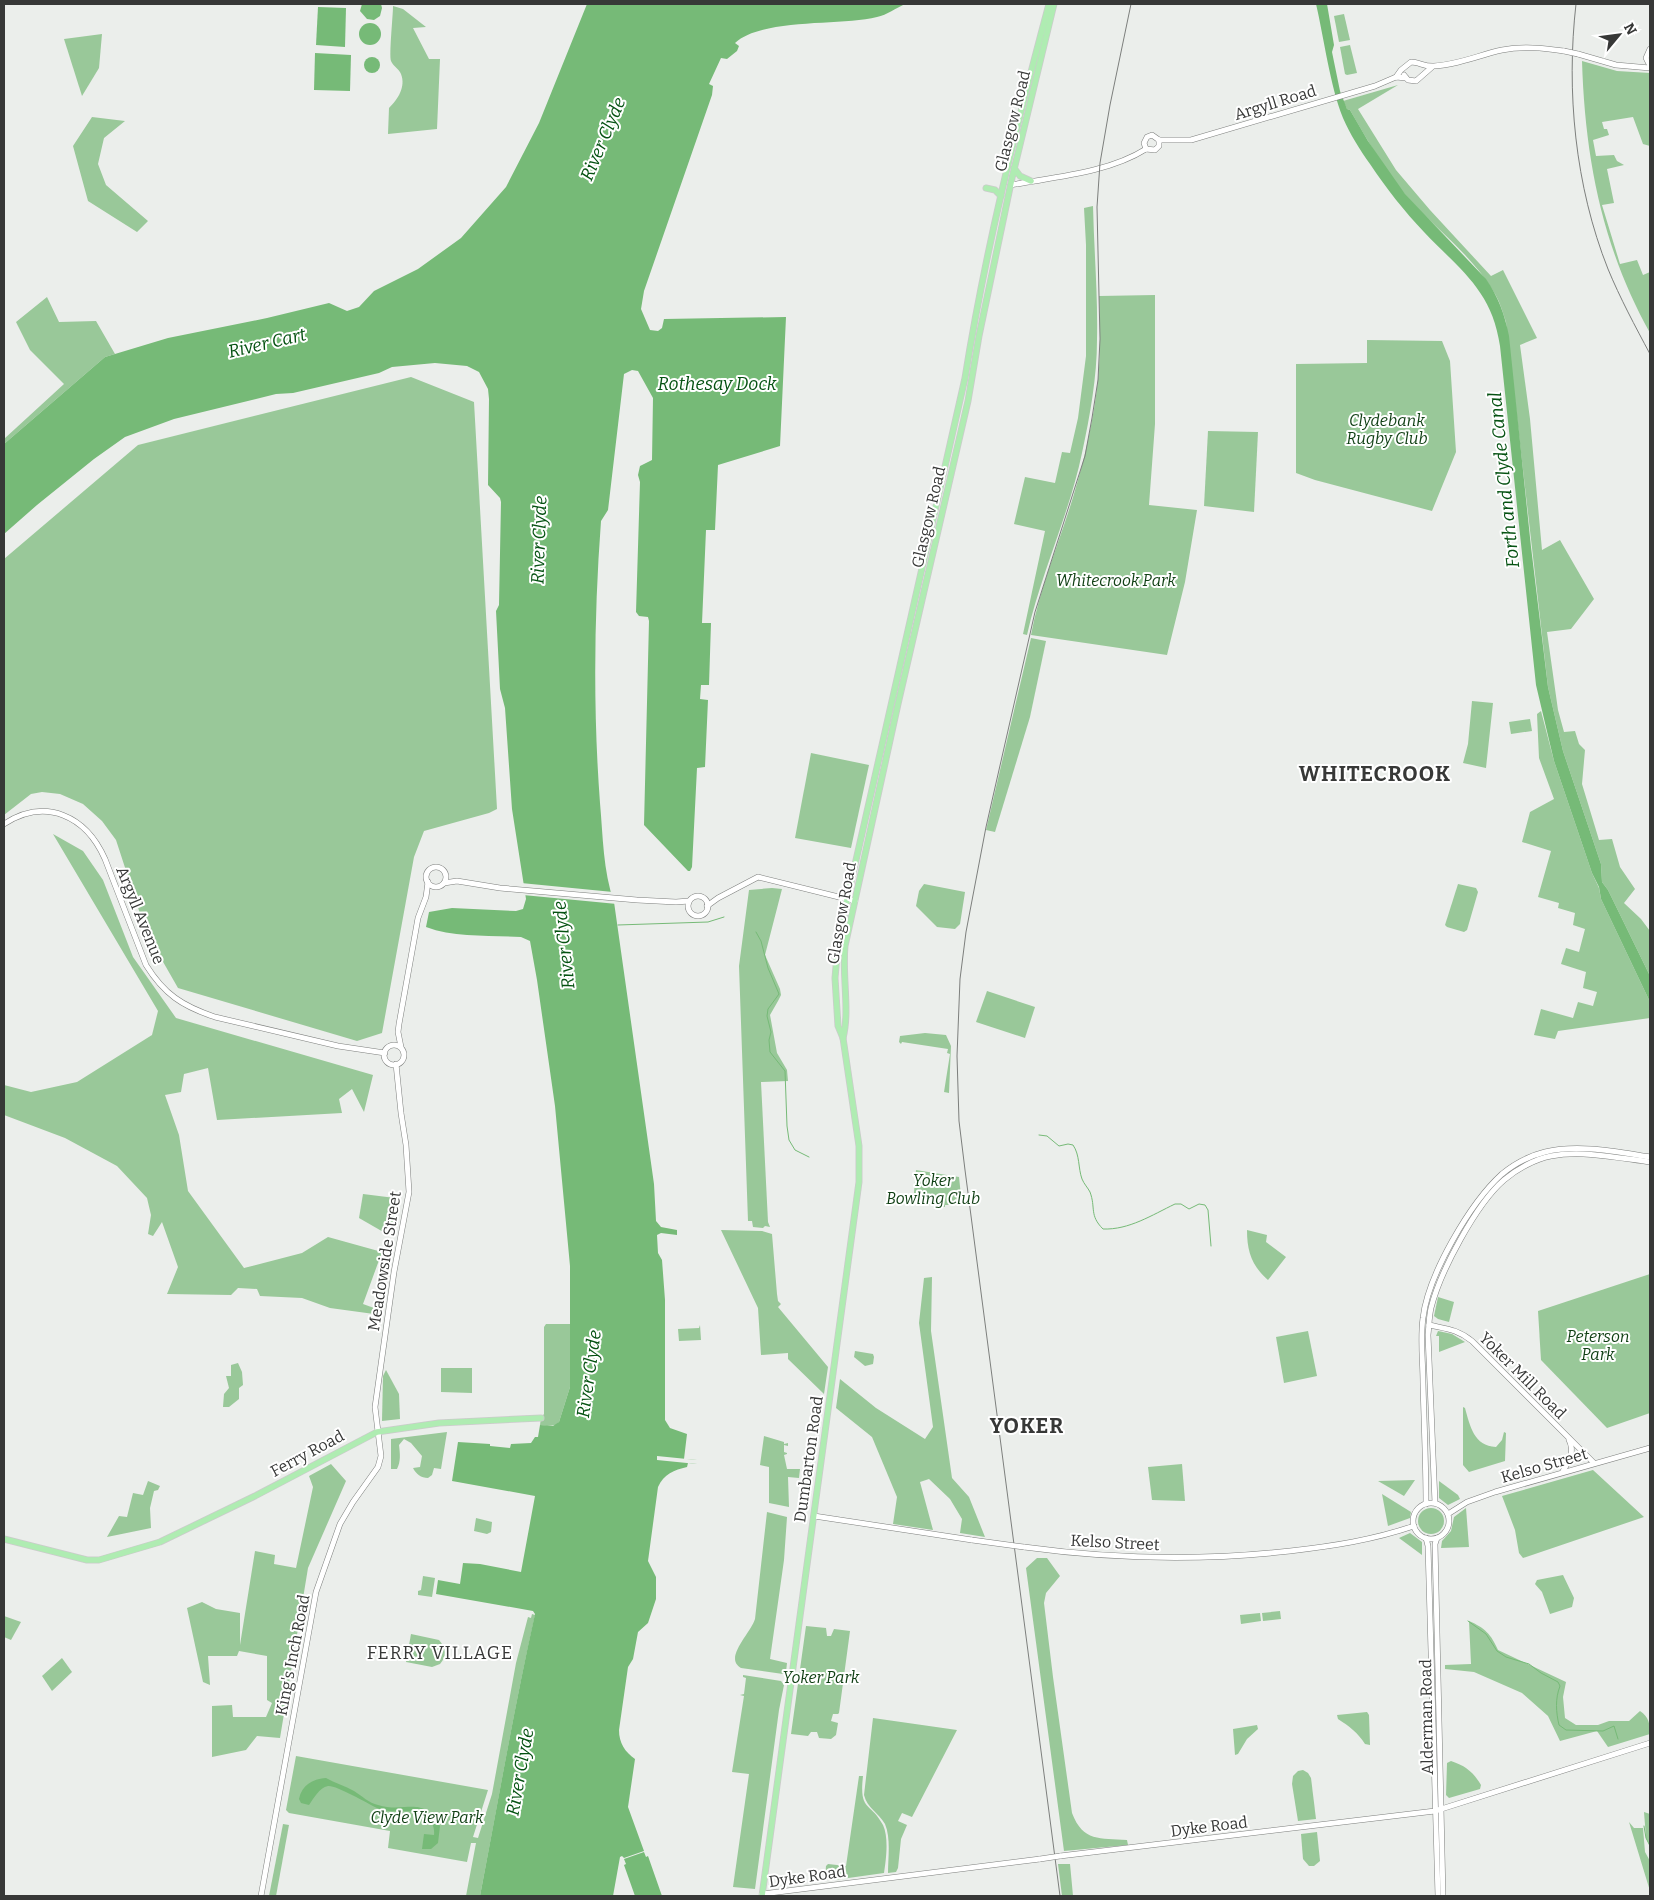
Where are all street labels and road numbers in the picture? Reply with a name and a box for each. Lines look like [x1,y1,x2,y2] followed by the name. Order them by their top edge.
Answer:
[991,68,1034,174] street label: Glasgow Road
[1232,81,1319,124] street label: Argyll Road
[908,464,950,570] street label: Glasgow Road
[823,860,860,966] street label: Glasgow Road
[112,864,169,967] street label: Argyll Avenue
[364,1190,405,1332] street label: Meadowside Street
[1475,1328,1570,1423] street label: Yoker Mill Road
[790,1394,827,1523] street label: Dumbarton Road
[267,1426,348,1481] street label: Ferry Road
[1499,1444,1590,1487] street label: Kelso Street
[1070,1531,1160,1554] street label: Kelso Street
[271,1592,314,1717] street label: King's Inch Road
[1416,1658,1437,1775] street label: Alderman Road
[1169,1812,1249,1841] street label: Dyke Road
[767,1862,847,1891] street label: Dyke Road

